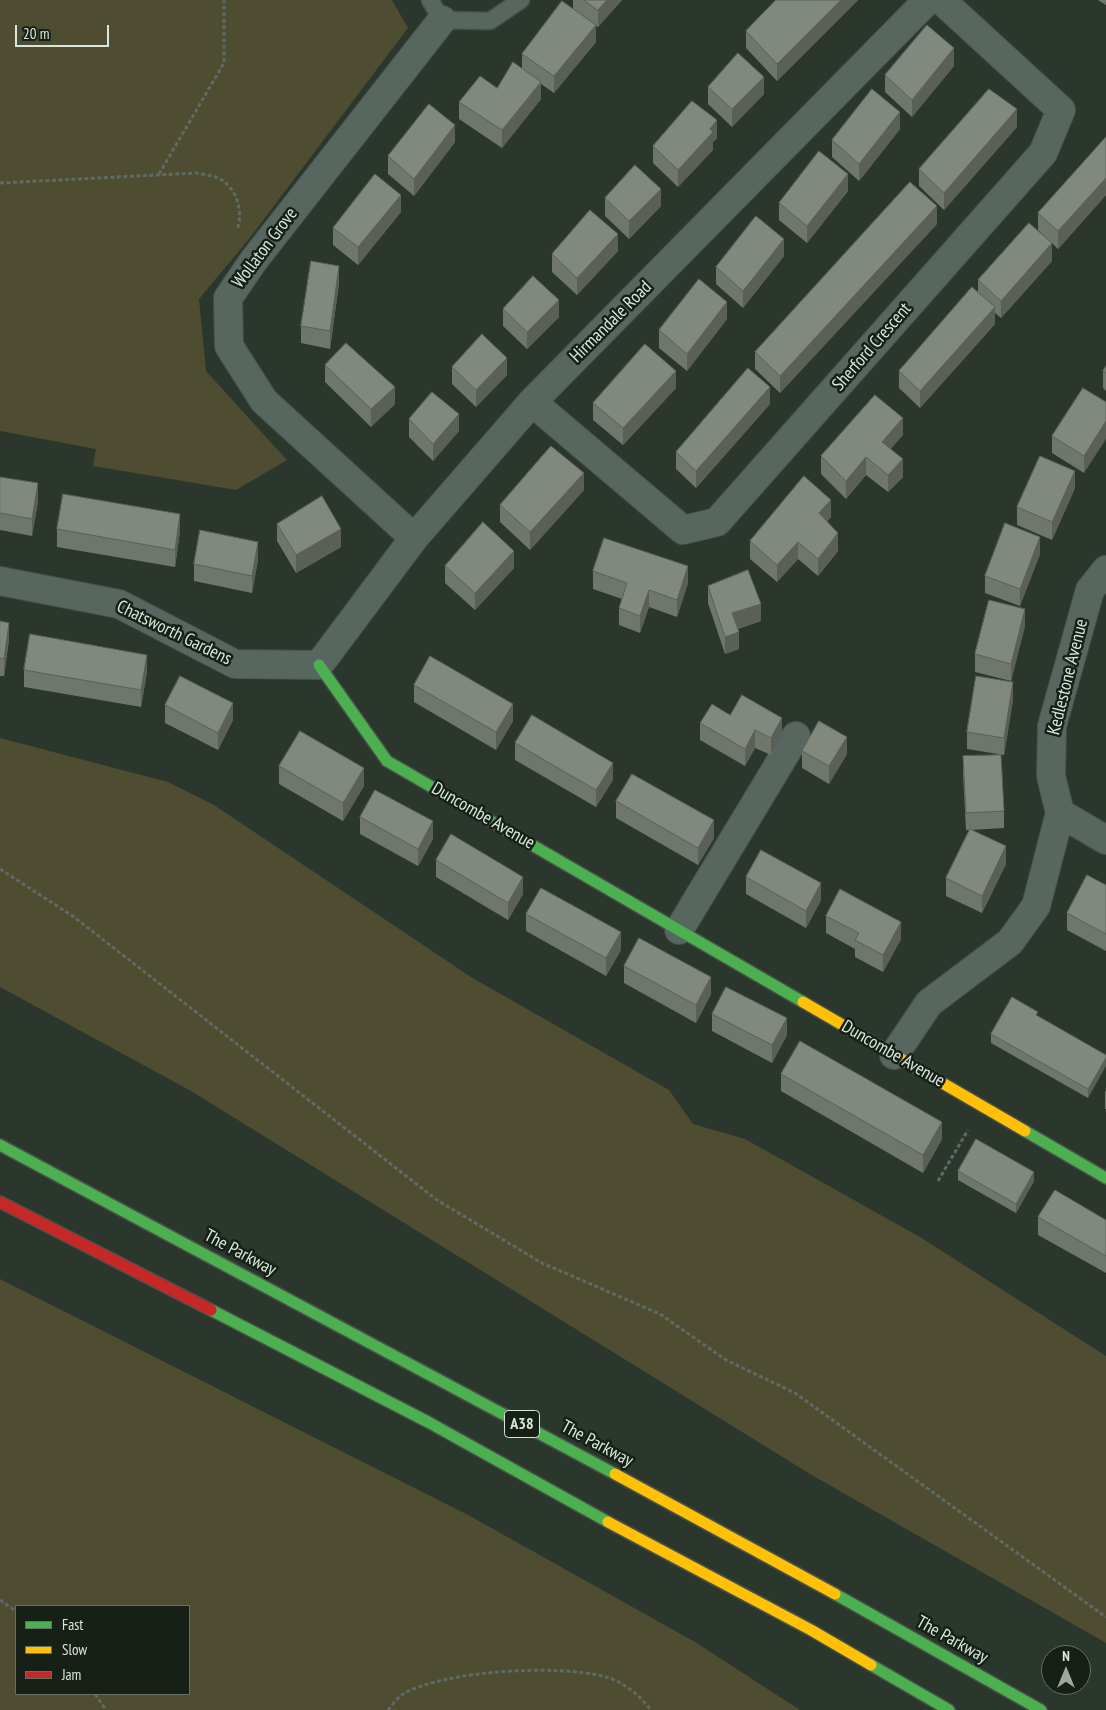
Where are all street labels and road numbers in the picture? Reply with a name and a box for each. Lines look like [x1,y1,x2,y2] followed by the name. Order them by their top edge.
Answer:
[228,204,302,292] street label: Wollaton Grove
[566,277,656,367] street label: Hirmandale Road
[828,299,916,395] street label: Sherford Crescent
[113,596,235,670] street label: Chatsworth Gardens
[1043,617,1093,737] street label: Kedlestone Avenue
[428,778,538,854] street label: Duncombe Avenue
[838,1016,948,1092] street label: Duncombe Avenue
[200,1225,280,1281] street label: The Parkway
[504,1410,540,1438] road number: A38
[557,1416,637,1472] street label: The Parkway
[912,1612,992,1668] street label: The Parkway

